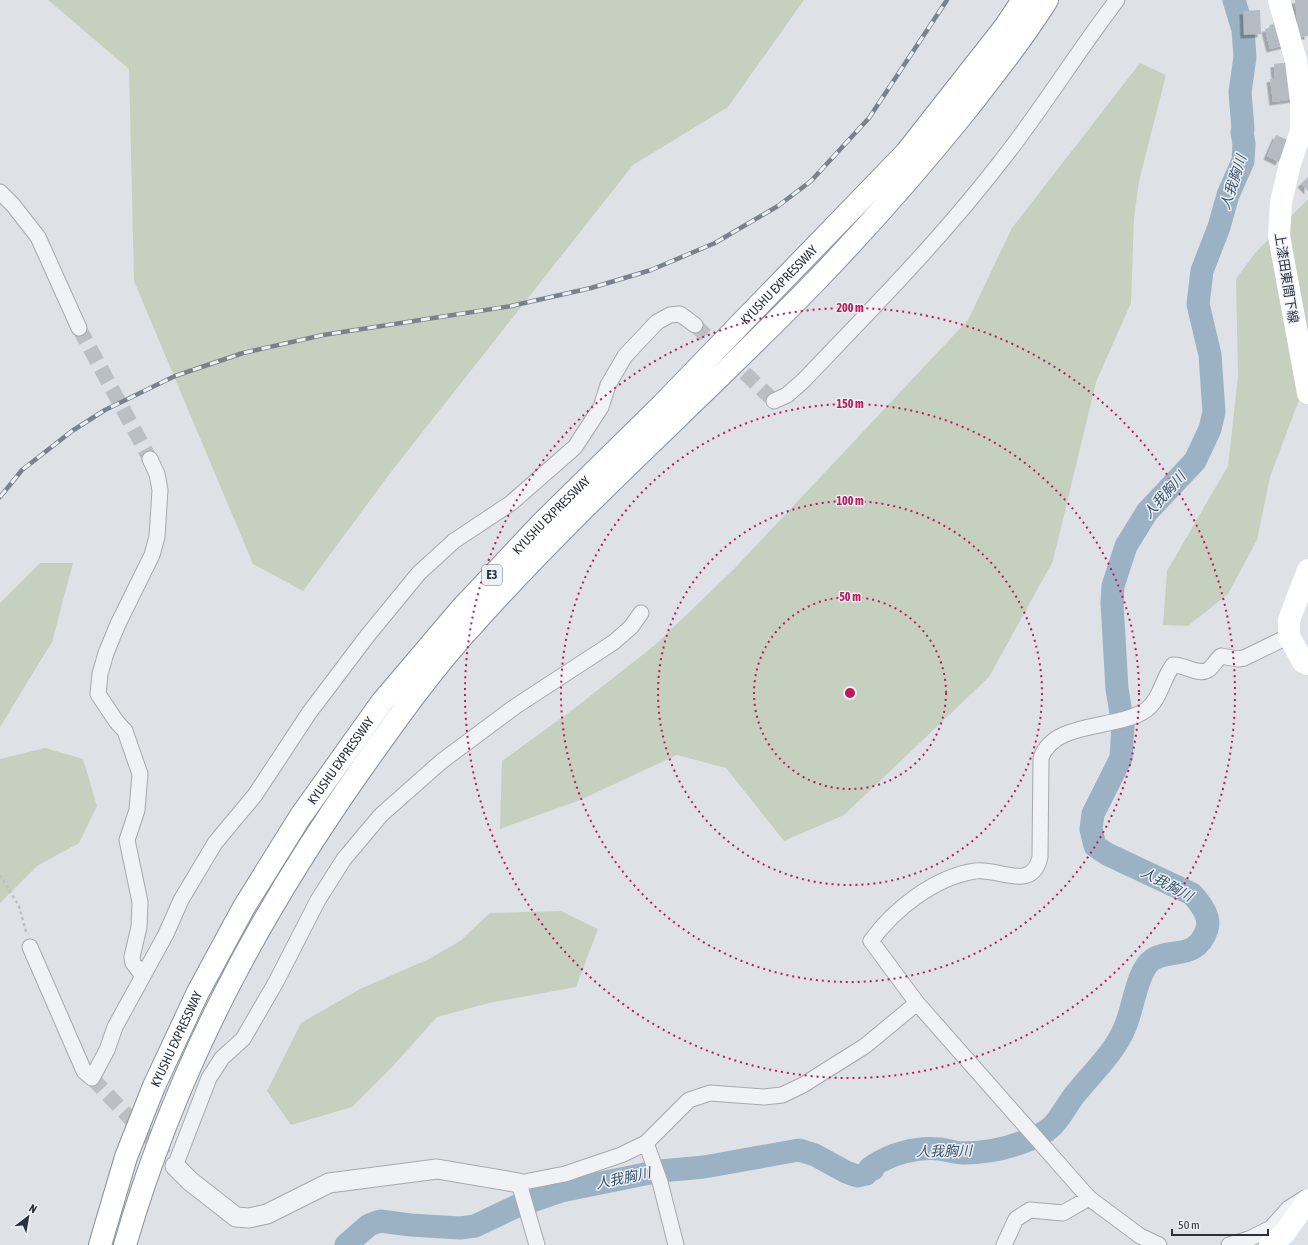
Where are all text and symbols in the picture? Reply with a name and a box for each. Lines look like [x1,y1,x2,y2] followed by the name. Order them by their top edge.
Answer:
[1217,151,1250,211] water label: 人我胸川
[1272,232,1301,324] street label: 上漆田東間下線
[738,242,821,327] street label: KYUSHU EXPRESSWAY
[836,301,864,315] text: 200 m
[836,397,864,411] text: 150 m
[1140,467,1190,521] water label: 人我胸川
[510,473,593,557] street label: KYUSHU EXPRESSWAY
[836,494,864,508] text: 100 m
[482,565,502,585] road number: E3
[839,590,861,604] text: 50 m
[843,686,857,700] centre of rings
[305,714,377,807] street label: KYUSHU EXPRESSWAY
[1139,864,1197,905] water label: 人我胸川
[148,989,205,1089] street label: KYUSHU EXPRESSWAY
[916,1142,974,1159] water label: 人我胸川
[594,1164,654,1192] water label: 人我胸川
[8,1197,48,1237] north arrow
[27,1202,39,1215] text: N
[1172,1211,1268,1237] scale bar
[1178,1218,1200,1232] text: 50 m

